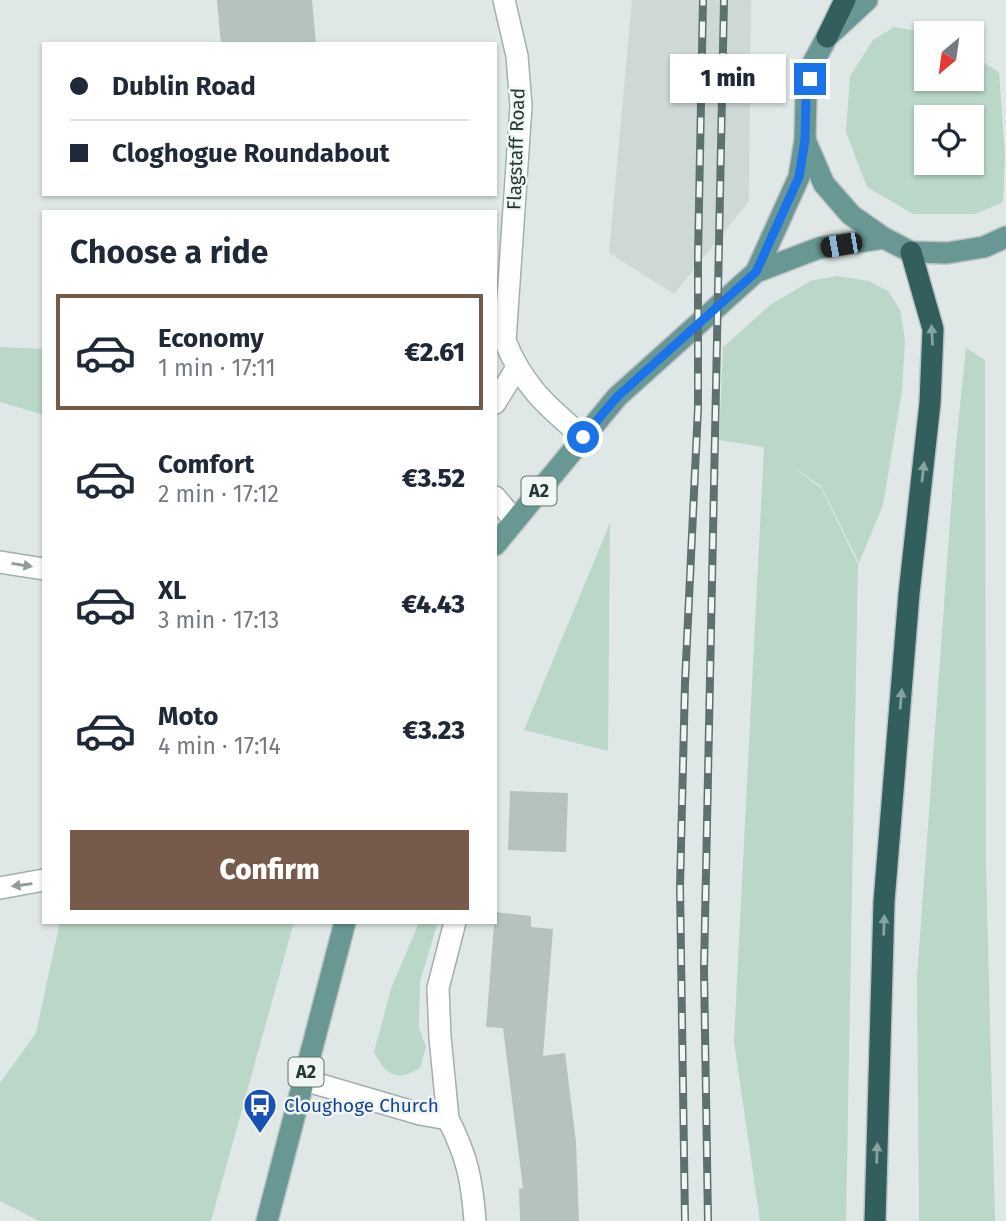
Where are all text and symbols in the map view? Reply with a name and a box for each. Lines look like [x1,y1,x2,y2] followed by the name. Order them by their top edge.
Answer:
[914,21,984,91] north arrow
[914,21,984,175] map controls
[670,55,786,104] callout: 1 min
[794,63,826,95] route end
[700,64,756,92] text: 1 min
[112,71,256,102] text: Dublin Road
[502,88,530,210] street label: Flagstaff Road
[914,105,984,175] button: locate
[112,138,390,169] text: Cloghogue Roundabout
[819,231,864,259] car
[70,233,268,271] text: Choose a ride
[74,321,137,384] icon: car
[158,323,264,354] text: Economy
[926,324,937,346] one-way arrow
[405,337,465,368] text: €2.61
[158,354,276,382] text: 1 min · 17:11
[567,421,599,453] route start
[74,447,137,510] icon: car
[158,449,254,480] text: Comfort
[917,461,928,483] one-way arrow
[402,463,465,494] text: €3.52
[522,476,556,505] road number: A2
[158,480,279,508] text: 2 min · 17:12
[11,560,33,571] one-way arrow
[74,573,137,636] icon: car
[158,575,186,606] text: XL
[401,589,465,620] text: €4.43
[158,606,279,634] text: 3 min · 17:13
[896,687,907,709] one-way arrow
[74,699,137,762] icon: car
[158,701,218,732] text: Moto
[402,715,465,746] text: €3.23
[158,732,281,760] text: 4 min · 17:14
[70,830,469,910] button: Confirm
[11,879,33,890] one-way arrow
[878,914,889,936] one-way arrow
[288,1058,324,1086] road number: A2
[241,1086,279,1135] bus stop icon: Cloughoge Church
[284,1094,439,1117] place label: Cloughoge Church
[871,1142,882,1164] one-way arrow

